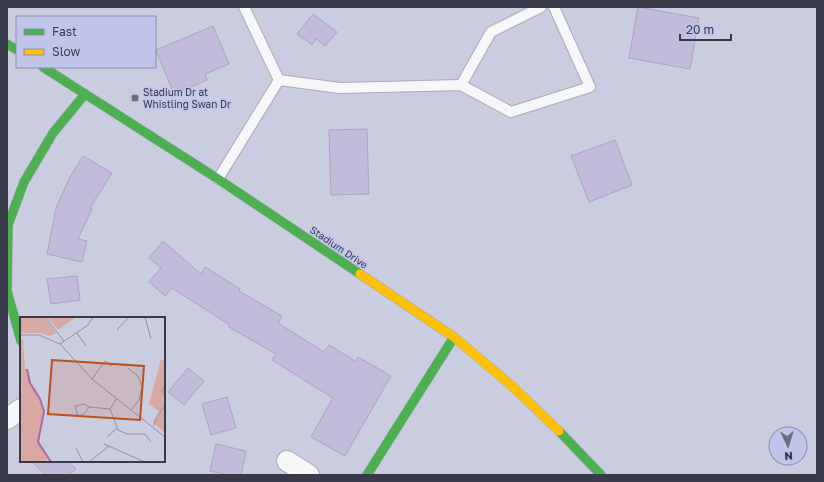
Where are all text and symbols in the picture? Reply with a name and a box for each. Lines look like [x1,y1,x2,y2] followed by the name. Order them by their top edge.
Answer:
[16,16,156,68] legend
[680,16,731,42] scale bar
[686,22,714,37] text: 20 m
[52,24,77,39] text: Fast
[52,44,80,59] text: Slow
[143,86,231,110] place label: Stadium Dr at Whistling Swan Dr
[130,93,140,103] marker: Stadium Dr at Whistling Swan Dr
[308,223,370,271] street label: Stadium Drive
[20,317,165,462] inset map
[768,426,808,466] north arrow
[784,450,793,463] text: N

